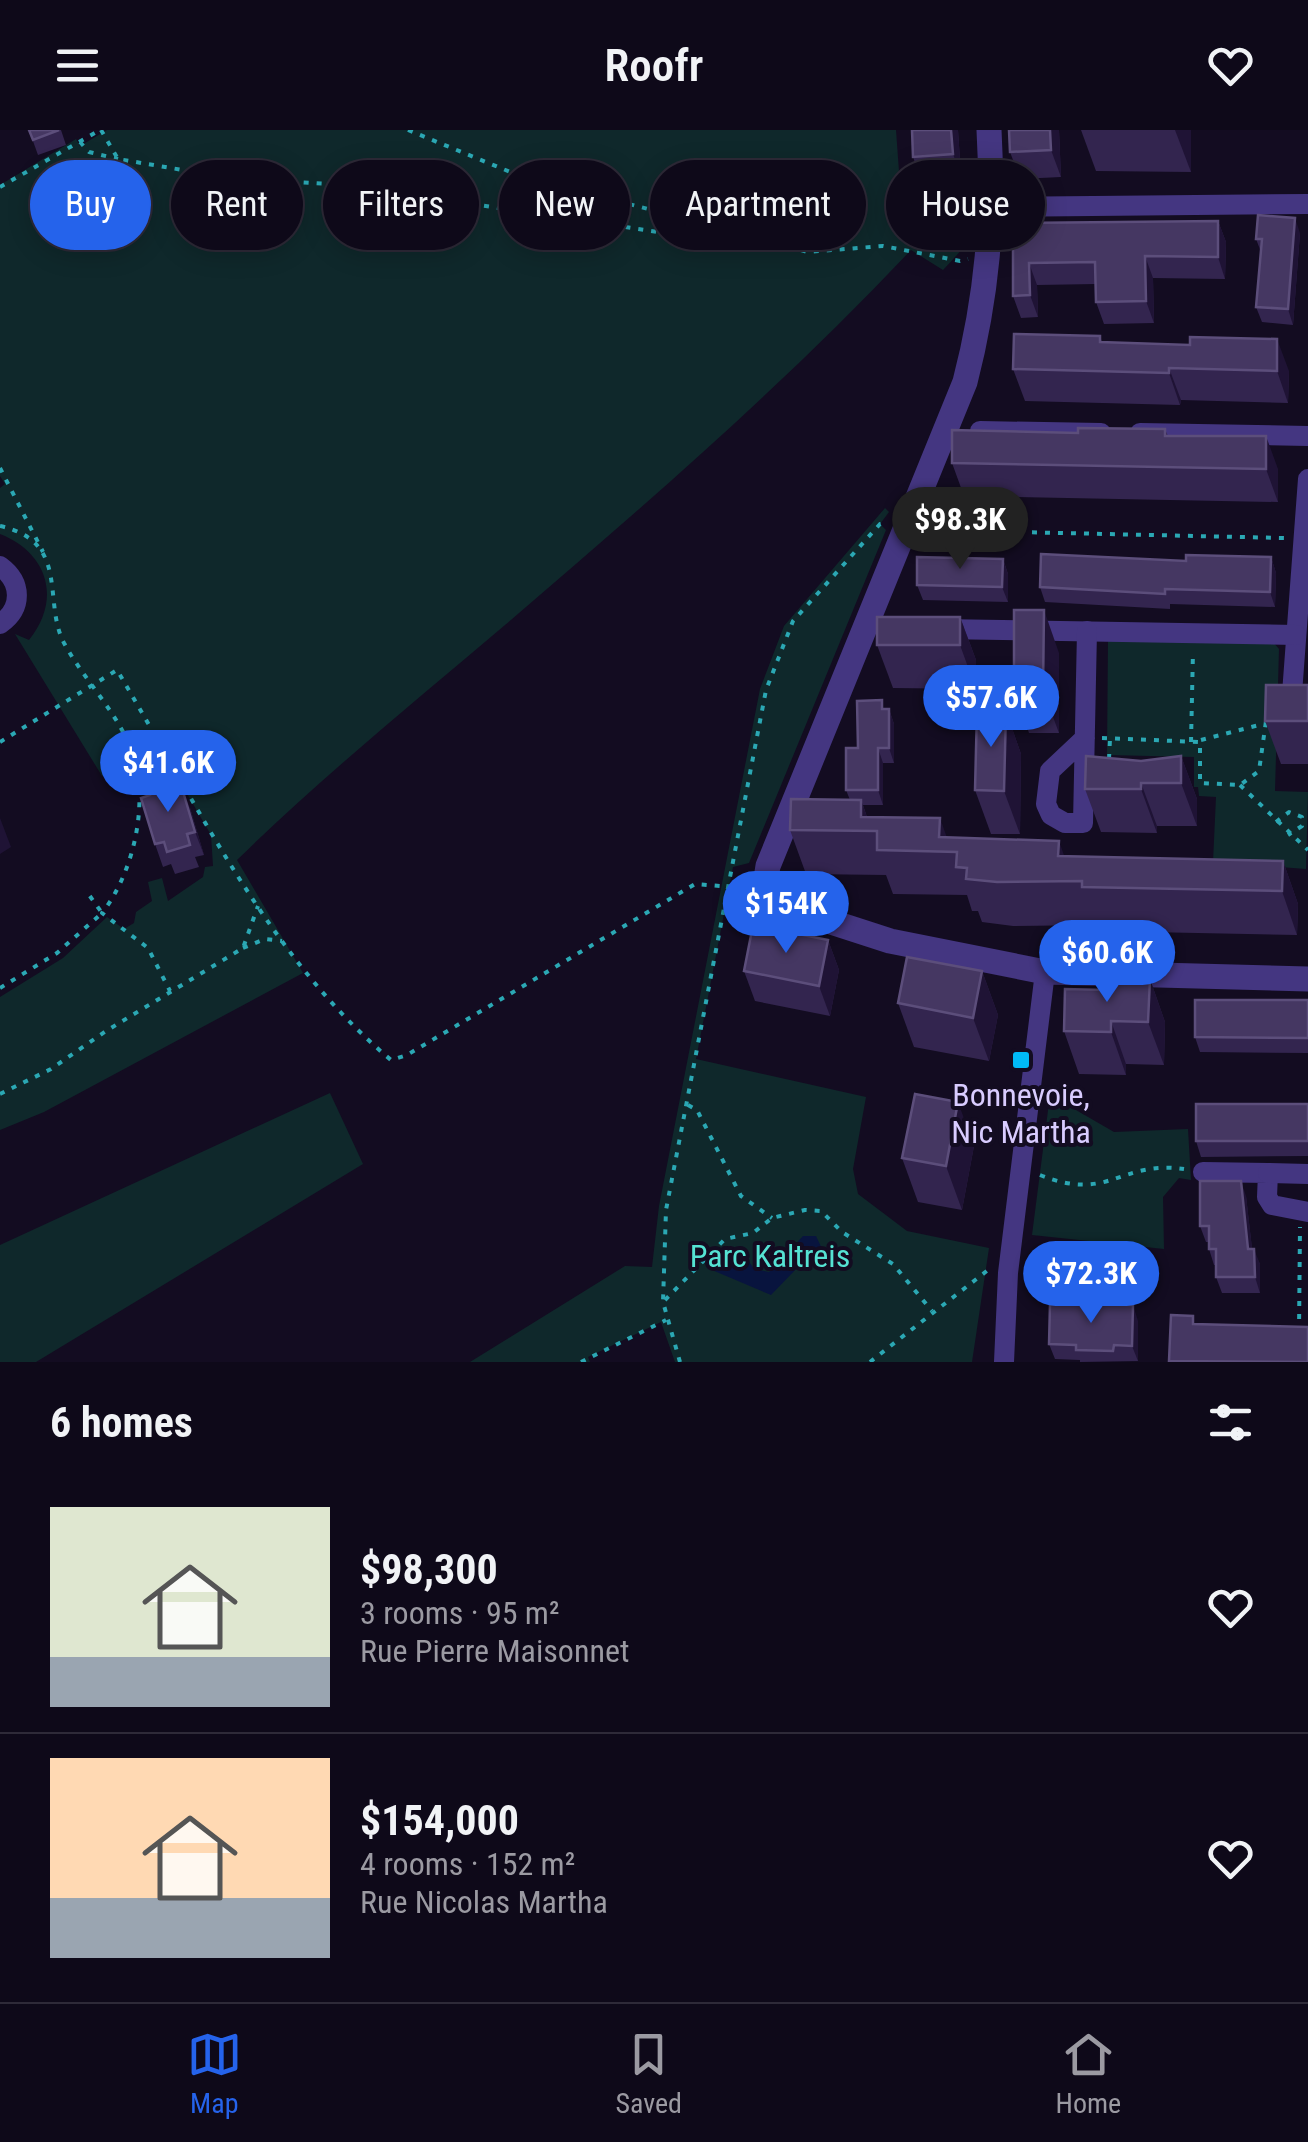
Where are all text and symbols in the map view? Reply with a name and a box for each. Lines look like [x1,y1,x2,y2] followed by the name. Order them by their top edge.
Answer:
[50,38,105,93] icon: menu
[1203,38,1258,93] icon: heart
[605,39,703,92] text: Roofr
[30,160,151,250] chip: Buy
[171,160,303,250] chip: Rent
[323,160,479,250] chip: Filters
[499,160,630,250] chip: New
[650,160,866,250] chip: Apartment
[886,160,1045,250] chip: House
[879,487,1041,572] pin: $98.3K
[914,500,1006,538] text: $98.3K
[910,665,1072,750] pin: $57.6K
[945,678,1037,716] text: $57.6K
[87,730,249,815] pin: $41.6K
[122,743,214,781] text: $41.6K
[716,871,856,956] pin: $154K
[745,884,827,922] text: $154K
[1026,920,1188,1005] pin: $60.6K
[1061,933,1153,971] text: $60.6K
[1010,1049,1032,1071] marker: Bonnevoie, Nic Martha
[951,1076,1091,1151] place label: Bonnevoie, Nic Martha
[690,1237,850,1275] park label: Parc Kaltreis
[1010,1241,1172,1326] pin: $72.3K
[1045,1254,1137,1292] text: $72.3K
[1203,1395,1258,1450] icon: filters
[50,1398,193,1447] text: 6 homes
[360,1545,498,1594] text: $98,300
[130,1547,250,1667] icon: home
[1203,1580,1258,1635] icon: heart
[360,1594,559,1632] text: 3 rooms · 95 m²
[360,1632,629,1670] text: Rue Pierre Maisonnet
[360,1796,519,1845] text: $154,000
[130,1798,250,1918] icon: home
[1203,1831,1258,1886] icon: heart
[360,1845,575,1883] text: 4 rooms · 152 m²
[360,1883,608,1921] text: Rue Nicolas Martha
[187,2027,242,2120] tab: Map
[615,2027,682,2120] tab: Saved
[1056,2027,1121,2120] tab: Home

